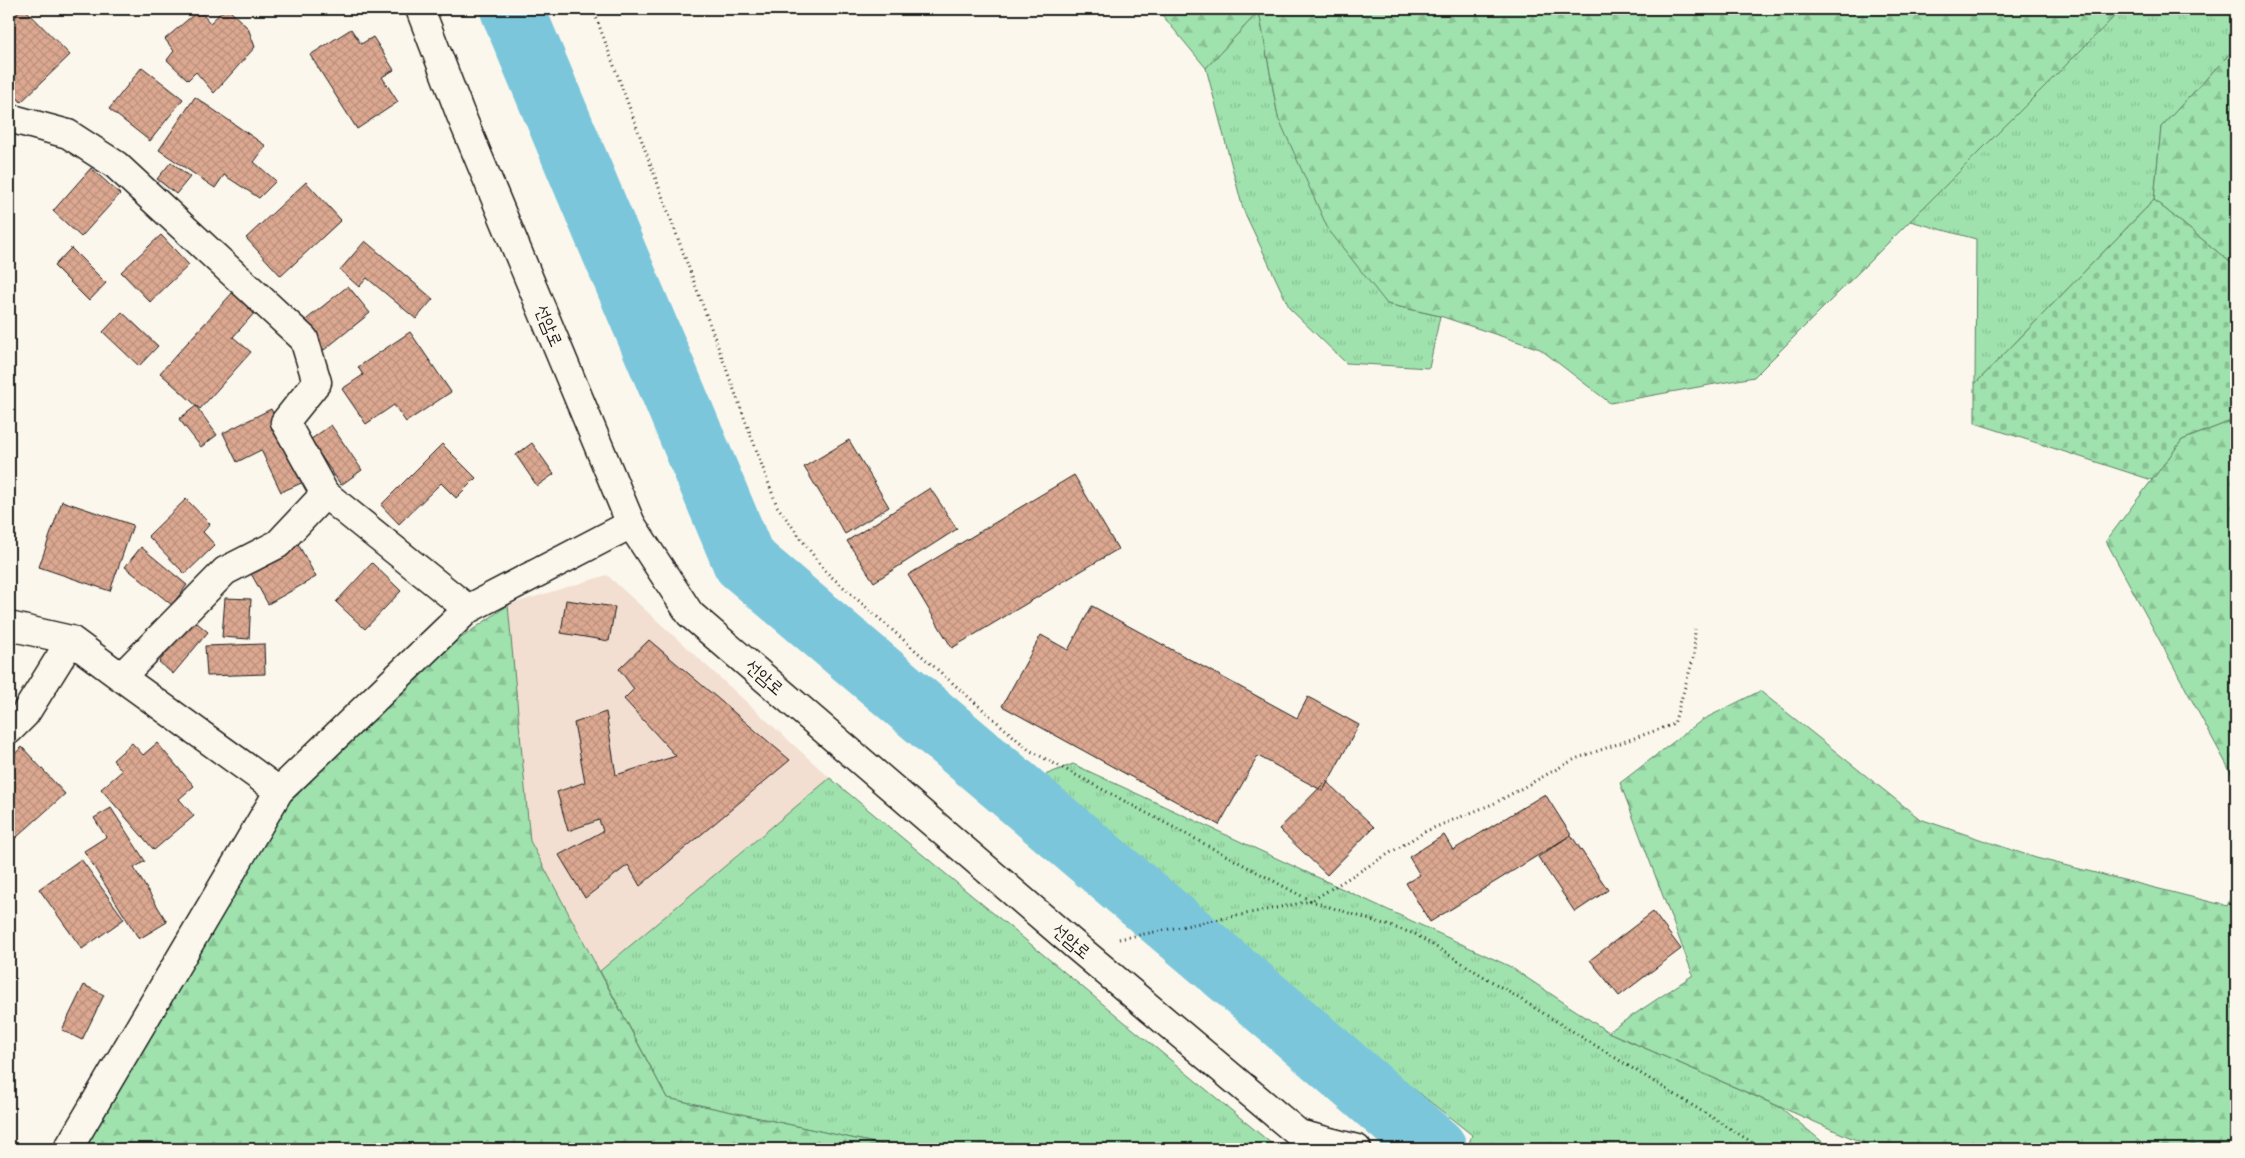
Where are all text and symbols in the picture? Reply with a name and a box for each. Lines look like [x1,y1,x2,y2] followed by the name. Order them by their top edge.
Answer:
[528,301,568,351] street label: 선암로
[740,655,788,701] street label: 선암로
[1047,919,1095,965] street label: 선암로

